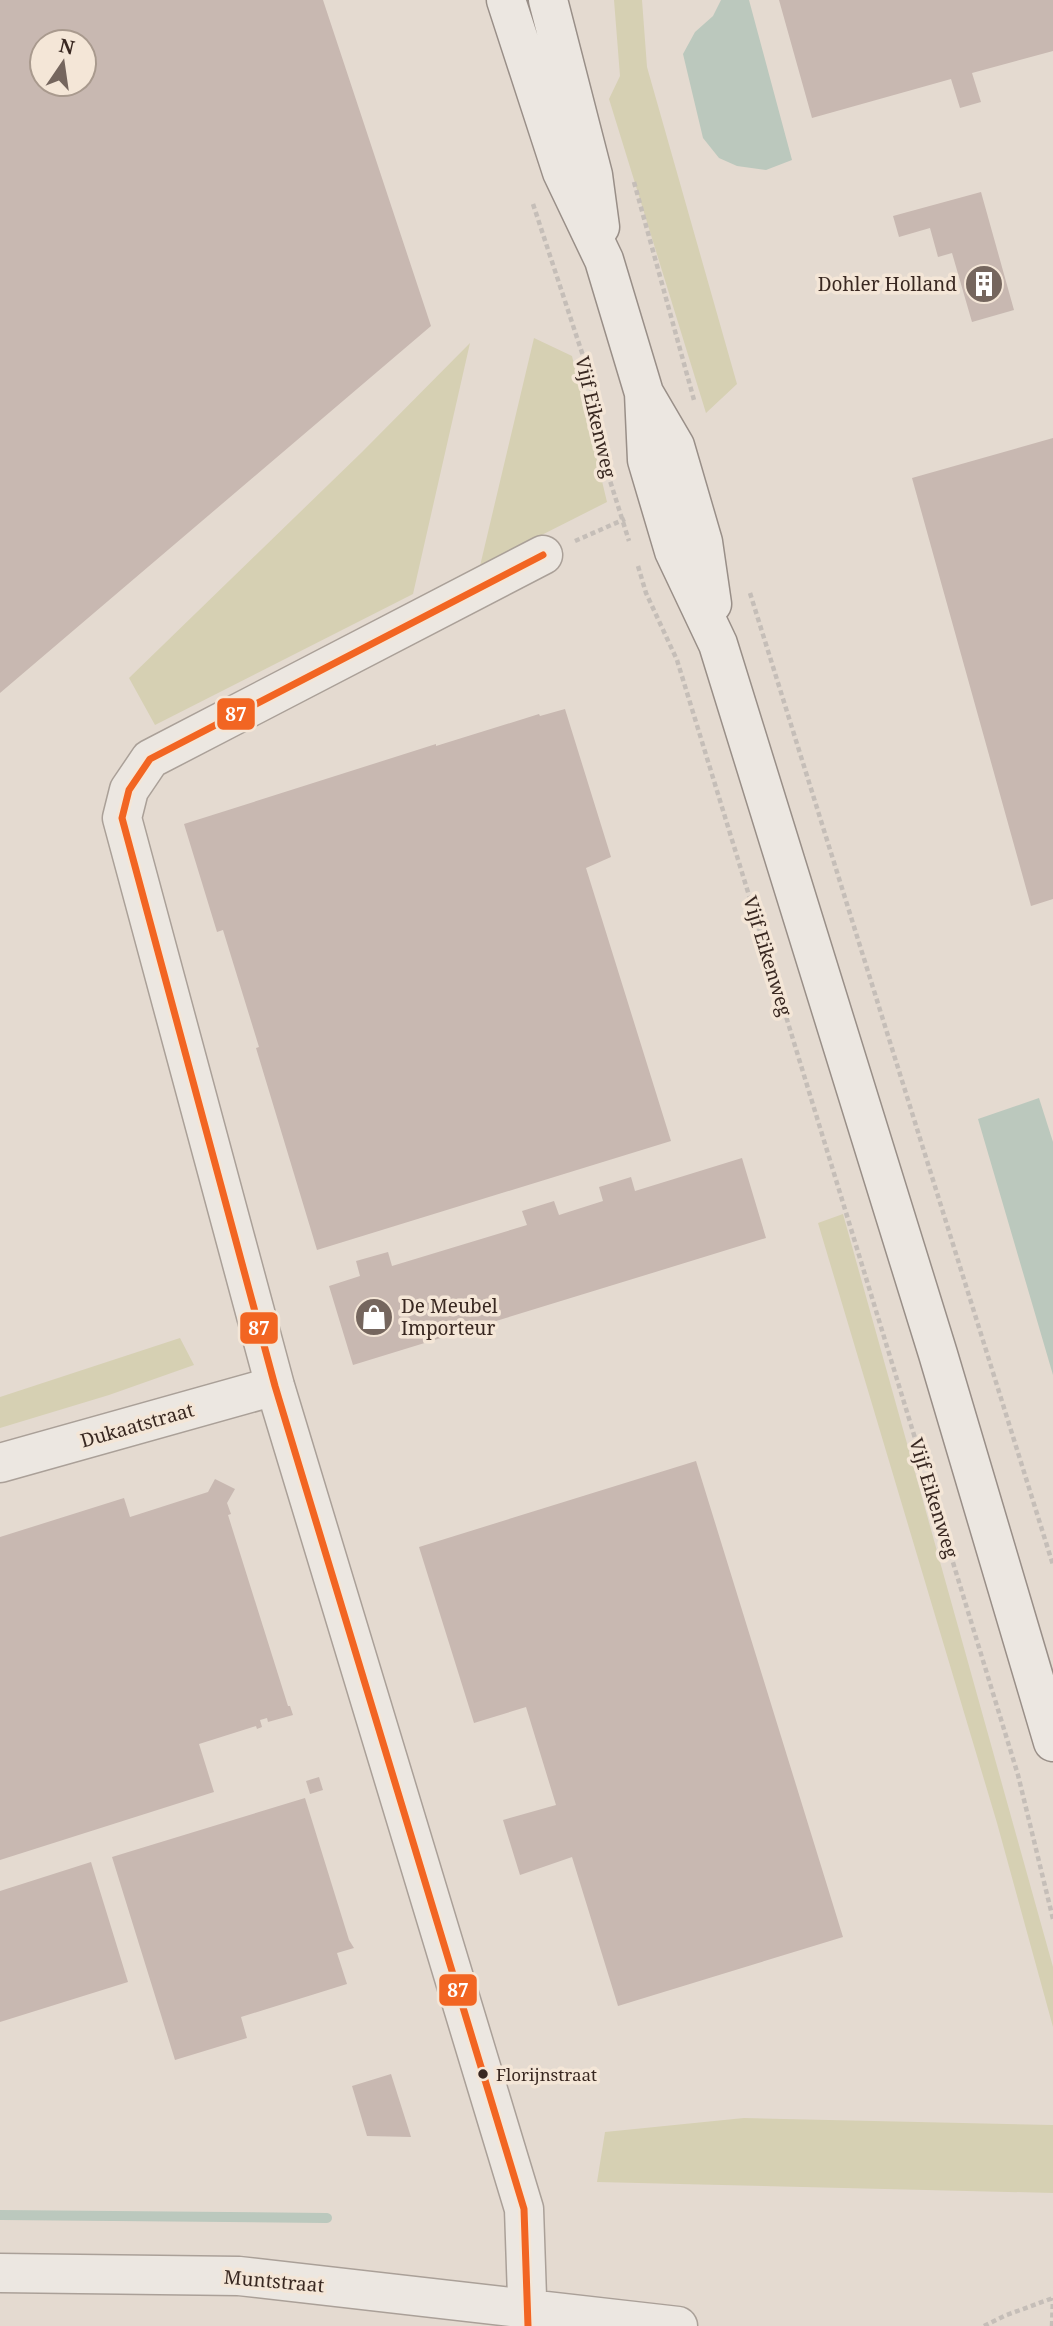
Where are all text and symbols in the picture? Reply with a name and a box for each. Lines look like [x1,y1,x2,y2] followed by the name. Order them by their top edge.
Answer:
[28,28,98,98] north arrow
[57,32,77,61] text: N
[963,263,1005,305] building icon: Dohler Holland
[818,271,957,297] place label: Dohler Holland
[569,353,623,481] street label: Vijf Eikenweg
[216,697,256,731] line badge: 87
[225,701,247,727] text: 87
[737,893,799,1019] street label: Vijf Eikenweg
[401,1293,498,1341] place label: De Meubel Importeur
[353,1296,395,1338] shop icon: De Meubel Importeur
[239,1311,279,1345] line badge: 87
[248,1315,270,1341] text: 87
[77,1396,197,1454] street label: Dukaatstraat
[903,1435,965,1561] street label: Vijf Eikenweg
[438,1973,478,2007] line badge: 87
[447,1977,469,2003] text: 87
[496,2063,597,2086] place label: Florijnstraat
[476,2067,490,2081] marker: Florijnstraat
[223,2264,326,2298] street label: Muntstraat

